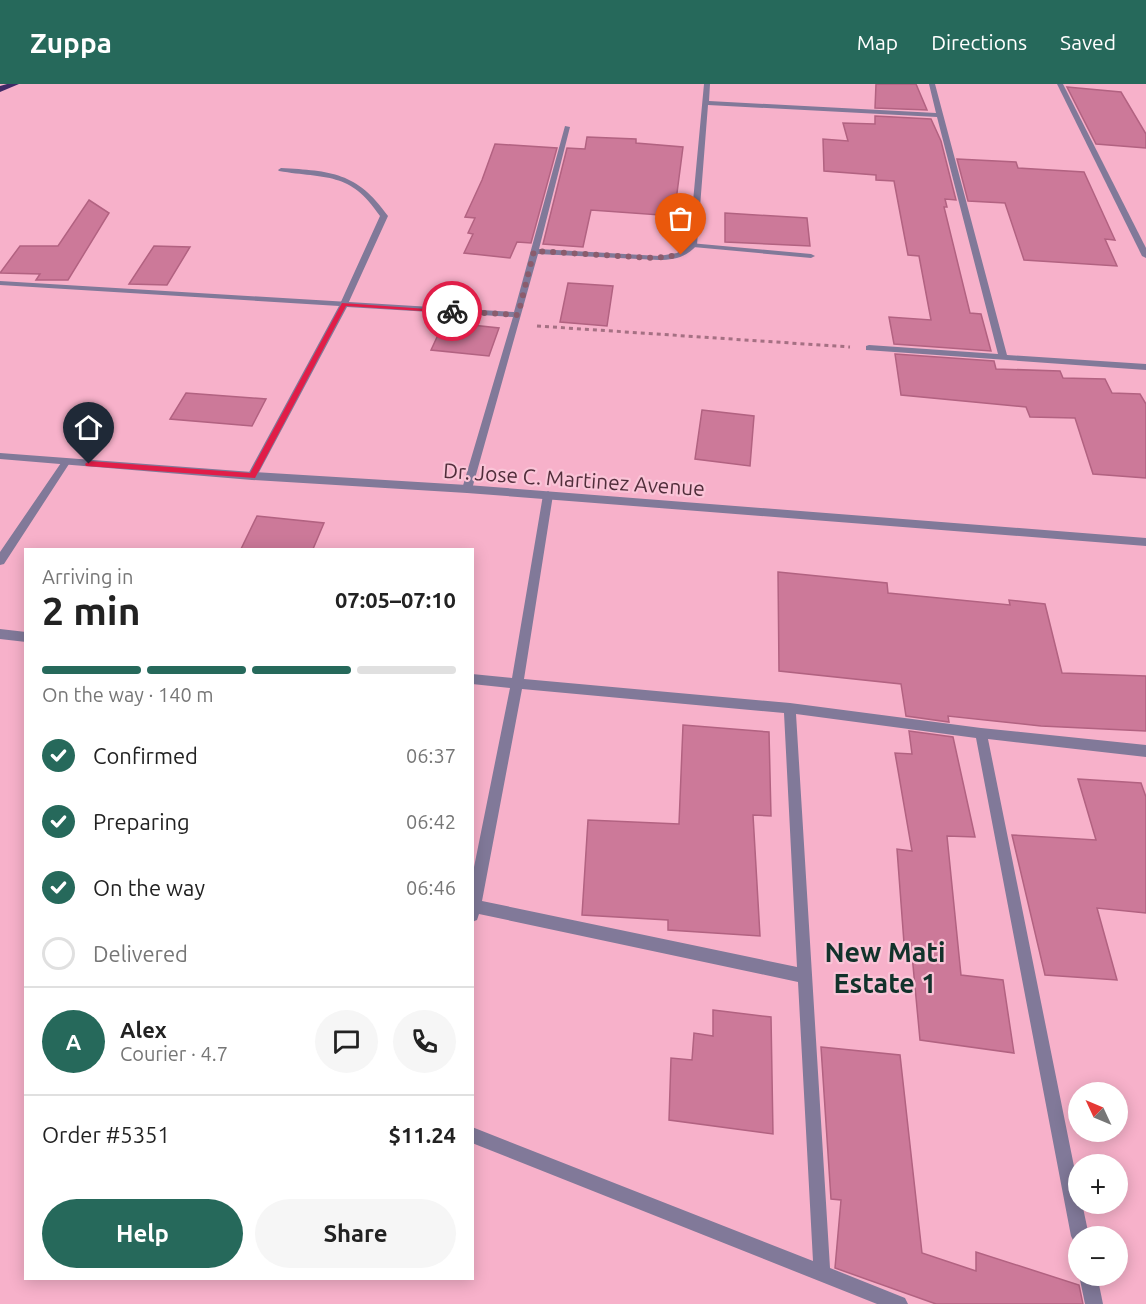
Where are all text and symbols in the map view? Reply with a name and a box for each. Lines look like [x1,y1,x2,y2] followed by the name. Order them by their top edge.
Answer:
[30,27,112,58] text: Zuppa
[857,30,898,54] text: Map
[931,30,1027,54] text: Directions
[1060,30,1116,54] text: Saved
[655,193,706,255] pin
[664,202,697,235] icon: bag
[422,281,482,341] courier
[436,295,469,328] icon: bike
[63,402,114,464] pin
[72,411,105,444] icon: home
[442,458,706,500] street label: Dr. Jose C. Martinez Avenue
[42,565,133,588] text: Arriving in
[335,587,456,612] text: 07:05–07:10
[42,589,141,632] text: 2 min
[42,683,214,706] text: On the way · 140 m
[42,739,75,772] icon: check
[93,743,198,768] text: Confirmed
[406,744,456,767] text: 06:37
[42,805,75,838] icon: check
[93,809,190,834] text: Preparing
[406,810,456,833] text: 06:42
[42,871,75,904] icon: check
[93,875,205,900] text: On the way
[406,876,456,899] text: 06:46
[824,937,946,998] district label: New Mati Estate 1
[93,941,188,966] text: Delivered
[315,1010,378,1073] button: chat
[393,1010,456,1073] button: phone
[120,1017,167,1042] text: Alex
[66,1029,81,1054] text: A
[120,1042,228,1065] text: Courier · 4.7
[1068,1082,1128,1142] north arrow
[1068,1082,1128,1286] map controls
[42,1122,170,1147] text: Order #5351
[389,1122,456,1147] text: $11.24
[1068,1154,1128,1214] button: +
[42,1199,243,1268] button: Help
[255,1199,456,1268] button: Share
[1068,1226,1128,1286] button: −

